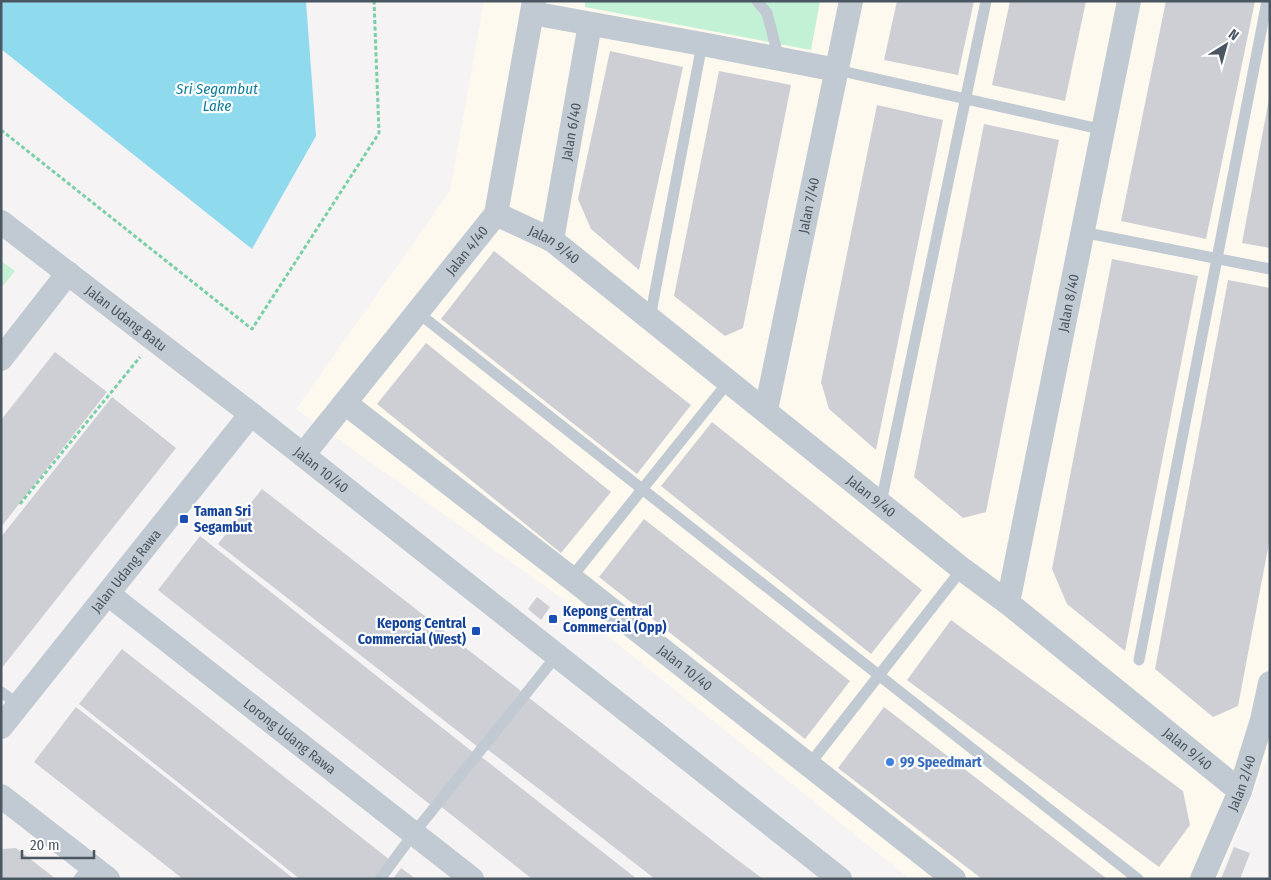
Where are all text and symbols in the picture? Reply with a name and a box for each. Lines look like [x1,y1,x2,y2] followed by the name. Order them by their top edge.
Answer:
[1201,20,1251,70] north arrow
[1225,26,1242,44] text: N
[175,80,258,115] water label: Sri Segambut Lake
[558,101,584,162] street label: Jalan 6/40
[794,176,823,235] street label: Jalan 7/40
[442,222,492,279] street label: Jalan 4/40
[526,222,583,267] street label: Jalan 9/40
[1054,273,1082,333] street label: Jalan 8/40
[82,282,170,355] street label: Jalan Udang Batu
[291,443,352,496] street label: Jalan 10/40
[843,471,899,521] street label: Jalan 9/40
[194,503,254,536] place label: Taman Sri Segambut
[178,513,190,525] marker: Taman Sri Segambut
[87,526,164,616] street label: Jalan Udang Rawa
[563,603,666,636] place label: Kepong Central Commercial (Opp)
[547,613,559,625] marker: Kepong Central Commercial (Opp)
[358,615,466,648] place label: Kepong Central Commercial (West)
[470,625,482,637] marker: Kepong Central Commercial (West)
[655,641,716,694] street label: Jalan 10/40
[240,695,340,778] street label: Lorong Udang Rawa
[1160,724,1216,774] street label: Jalan 9/40
[1224,753,1259,813] street label: Jalan 2/40
[900,754,983,771] place label: 99 Speedmart
[884,756,896,768] marker: 99 Speedmart
[22,828,95,860] scale bar
[30,836,60,854] text: 20 m

